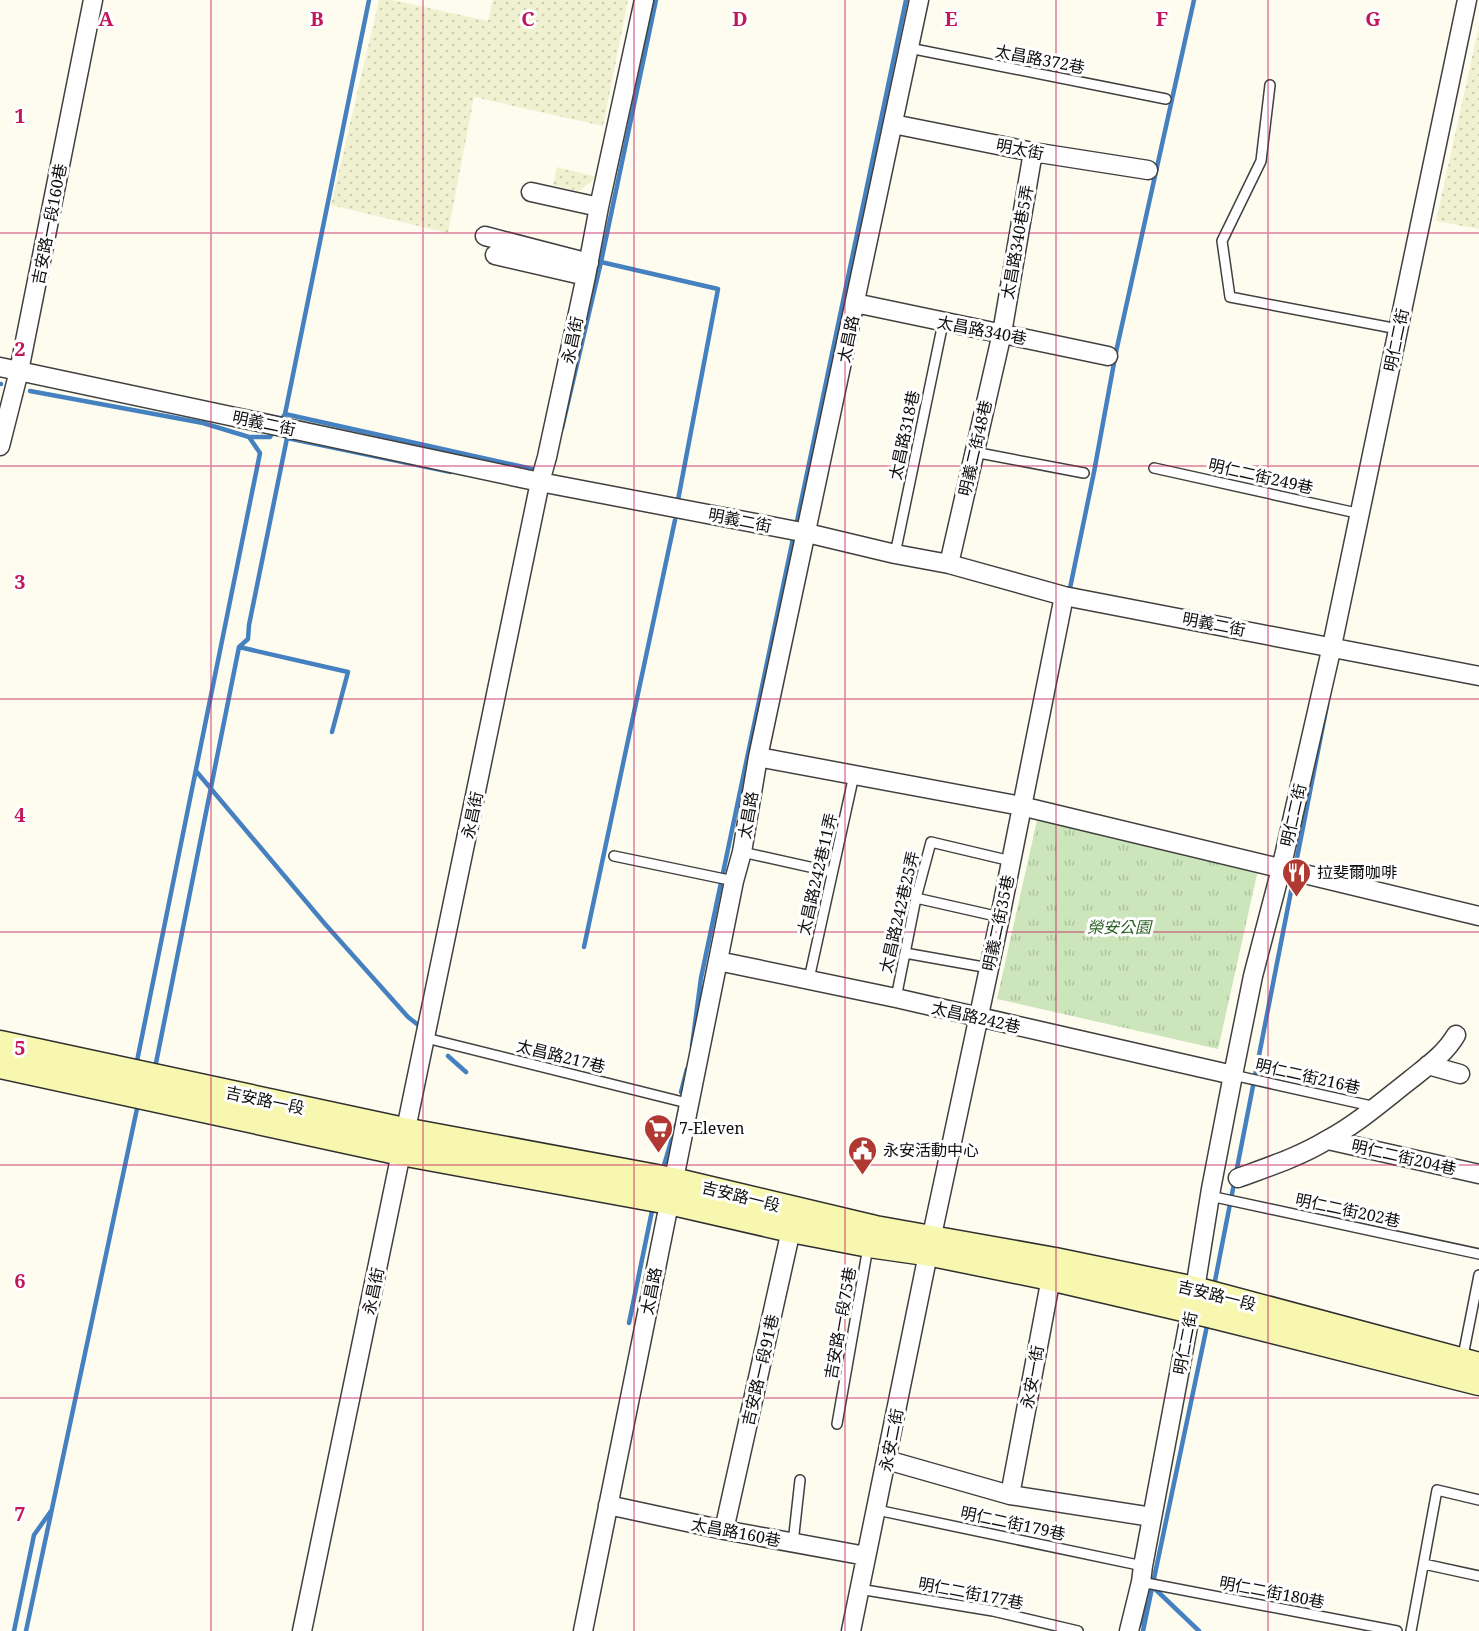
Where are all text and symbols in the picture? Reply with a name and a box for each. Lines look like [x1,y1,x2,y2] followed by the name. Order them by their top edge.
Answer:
[98,5,114,32] text: A
[310,5,324,32] text: B
[521,5,535,32] text: C
[732,5,748,32] text: D
[944,5,958,32] text: E
[1156,5,1168,32] text: F
[1365,5,1381,32] text: G
[993,40,1087,78] street label: 太昌路372巷
[14,102,26,129] text: 1
[994,134,1046,164] street label: 明太街
[26,162,72,286] street label: 吉安路一段160巷
[996,183,1038,301] street label: 太昌路340巷5弄
[1379,306,1413,374] street label: 明仁二街
[935,311,1029,349] street label: 太昌路340巷
[832,313,864,365] street label: 太昌路
[556,314,588,366] street label: 永昌街
[14,335,26,362] text: 2
[884,388,924,482] street label: 太昌路318巷
[953,398,997,498] street label: 明義二街48巷
[230,406,298,440] street label: 明義二街
[1206,453,1316,499] street label: 明仁二街249巷
[706,503,774,537] street label: 明義二街
[14,568,26,595] text: 3
[1180,607,1248,641] street label: 明義二街
[1275,781,1311,849] street label: 明仁二街
[456,789,488,841] street label: 永昌街
[733,789,763,841] street label: 太昌路
[14,801,26,828] text: 4
[792,811,842,937] street label: 太昌路242巷11弄
[874,849,924,975] street label: 太昌路242巷25弄
[1280,856,1312,898] restaurant icon: 拉斐爾咖啡
[1317,861,1397,883] place label: 拉斐爾咖啡
[977,873,1019,973] street label: 明義二街35巷
[1087,916,1153,938] park label: 榮安公園
[929,996,1023,1038] street label: 太昌路242巷
[14,1034,26,1061] text: 5
[514,1034,608,1078] street label: 太昌路217巷
[1253,1053,1363,1099] street label: 明仁二街216巷
[224,1081,306,1119] street label: 吉安路一段
[642,1112,674,1154] supermarket icon: 7-Eleven
[679,1117,745,1139] place label: 7-Eleven
[846,1134,878,1176] public building icon: 永安活動中心
[1349,1134,1459,1180] street label: 明仁二街204巷
[883,1139,979,1161] place label: 永安活動中心
[700,1176,782,1216] street label: 吉安路一段
[1293,1188,1403,1232] street label: 明仁二街202巷
[357,1265,389,1317] street label: 永昌街
[636,1265,666,1317] street label: 太昌路
[819,1265,861,1381] street label: 吉安路一段75巷
[14,1267,26,1294] text: 6
[1176,1275,1258,1315] street label: 吉安路一段
[1168,1309,1202,1377] street label: 明仁二街
[736,1312,784,1428] street label: 吉安路一段91巷
[1016,1344,1048,1410] street label: 永安一街
[874,1406,908,1474] street label: 永安二街
[14,1500,26,1527] text: 7
[958,1501,1068,1545] street label: 明仁二街179巷
[689,1513,783,1551] street label: 太昌路160巷
[1217,1571,1327,1613] street label: 明仁二街180巷
[916,1572,1026,1614] street label: 明仁二街177巷

